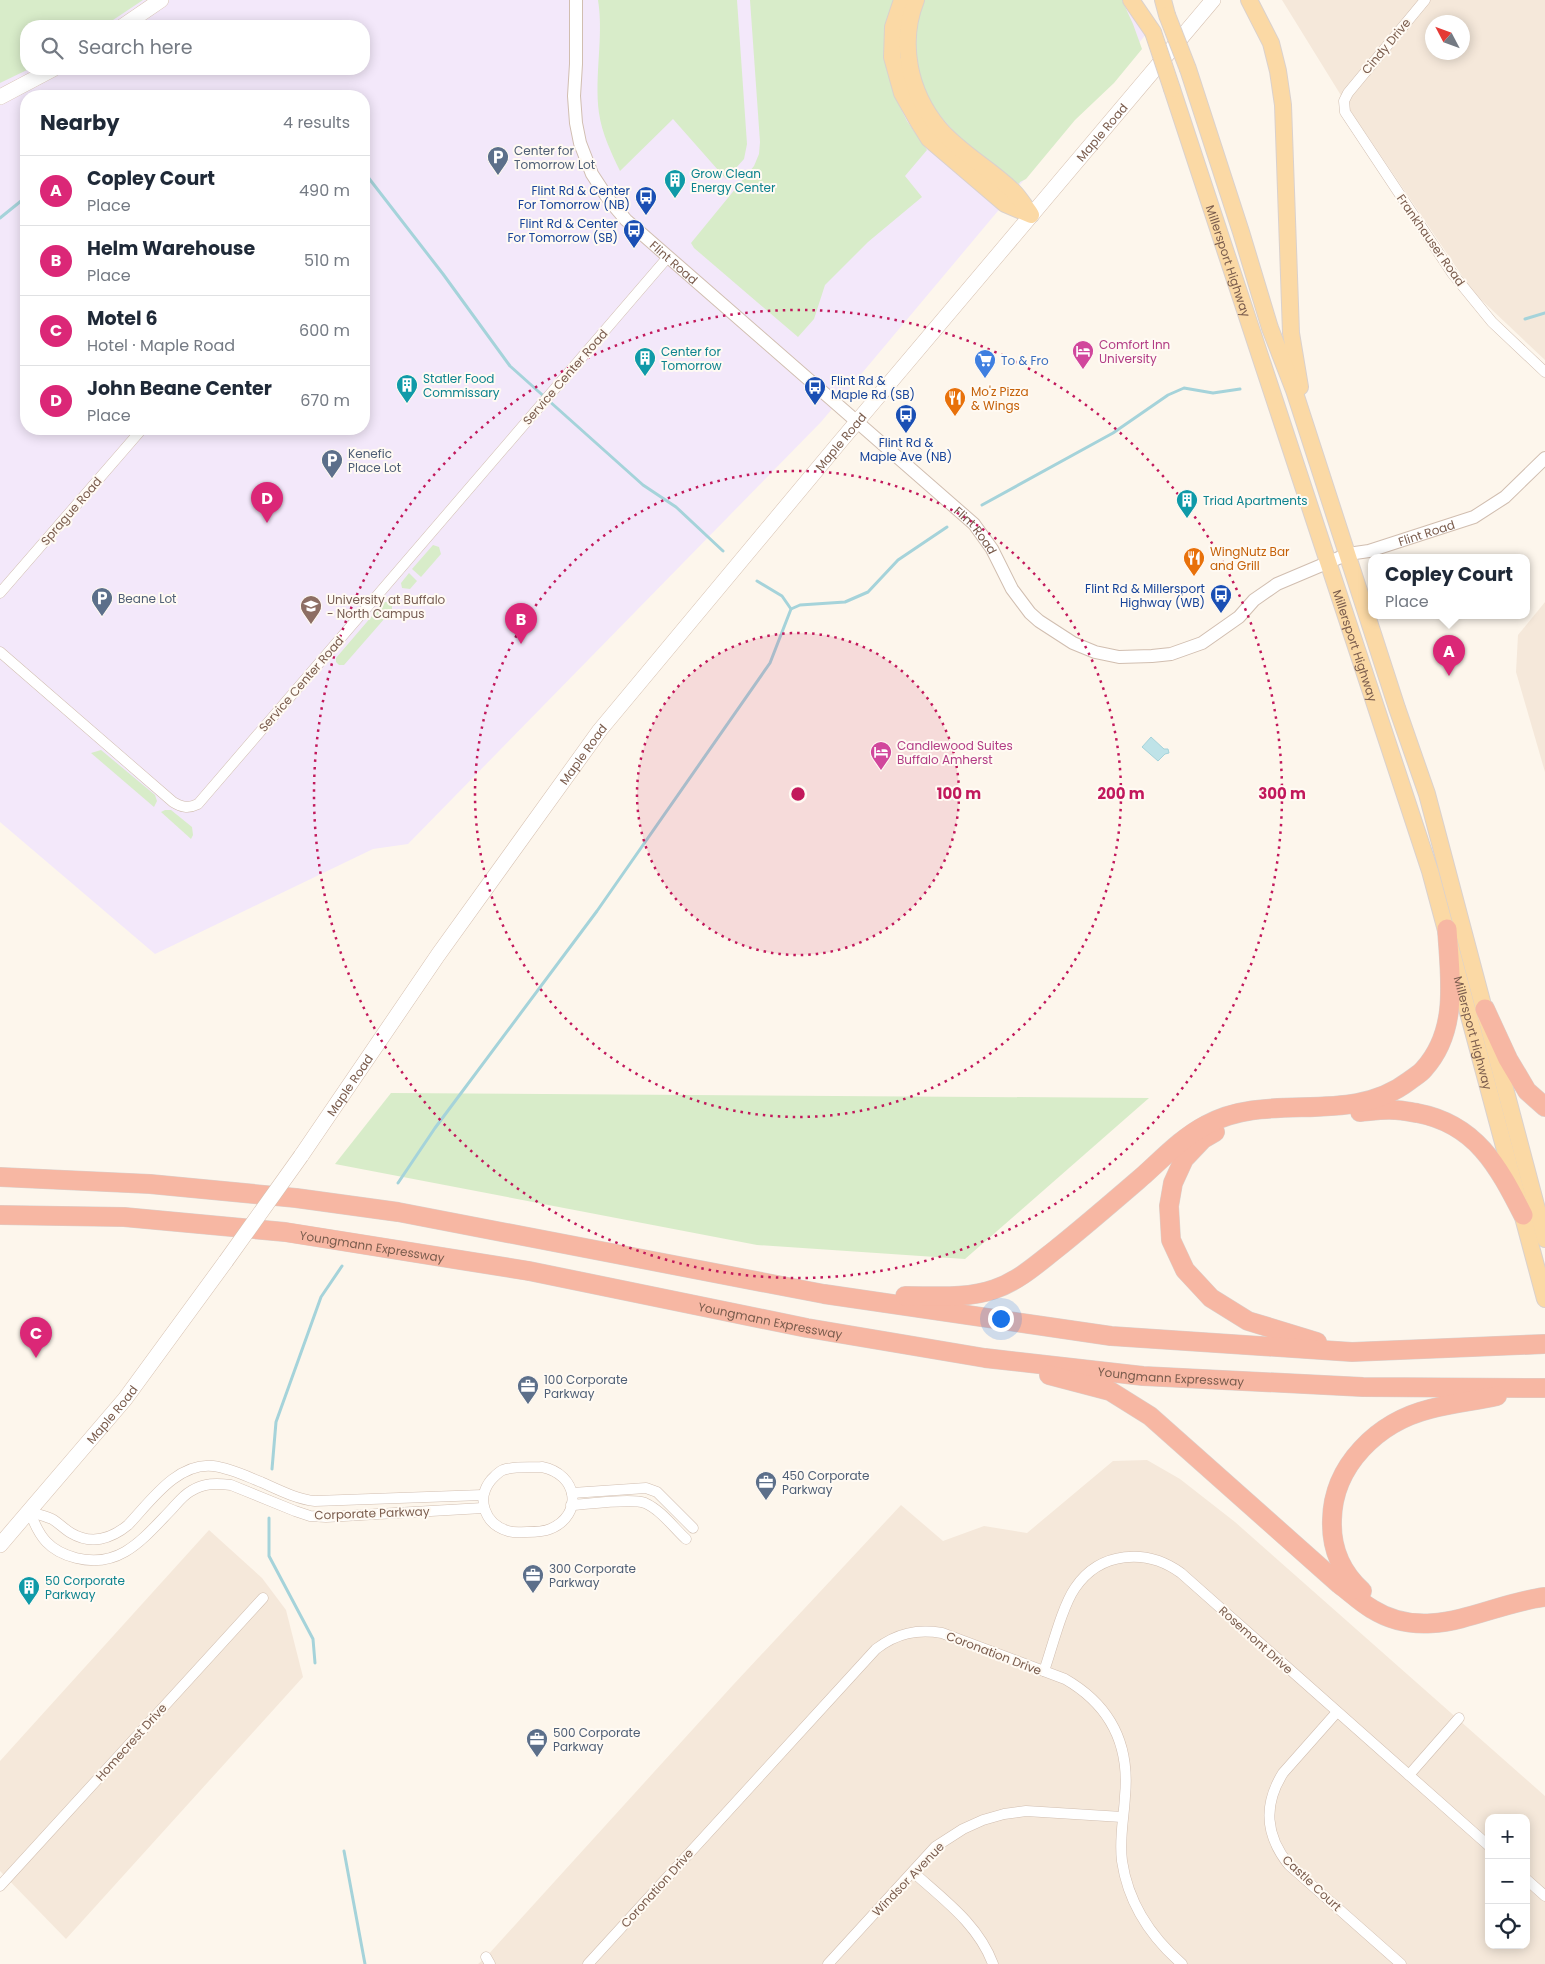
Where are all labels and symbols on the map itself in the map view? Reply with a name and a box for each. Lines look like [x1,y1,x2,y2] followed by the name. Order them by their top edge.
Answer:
[1358,14,1414,78] street label: Cindy Drive
[1425,15,1470,60] north arrow
[1072,99,1131,165] street label: Maple Road
[514,142,595,173] place label: Center for Tomorrow Lot
[486,145,510,176] parking icon: Center for Tomorrow Lot
[691,165,776,196] place label: Grow Clean Energy Center
[663,168,687,199] building icon: Grow Clean Energy Center
[518,182,631,213] place label: Flint Rd & Center For Tomorrow (NB)
[634,185,658,216] bus stop icon: Flint Rd & Center For Tomorrow (NB)
[1393,191,1469,289] street label: Frankhauser Road
[1202,203,1255,319] street label: Millersport Highway
[507,215,619,246] place label: Flint Rd & Center For Tomorrow (SB)
[622,218,646,249] bus stop icon: Flint Rd & Center For Tomorrow (SB)
[647,236,702,288] street label: Flint Road
[519,326,611,428] street label: Service Center Road
[1099,336,1170,367] place label: Comfort Inn University
[1071,339,1095,370] hotel icon: Comfort Inn University
[661,343,722,374] place label: Center for Tomorrow
[633,346,657,377] building icon: Center for Tomorrow
[973,348,997,379] supermarket icon: To & Fro
[1001,352,1049,369] place label: To & Fro
[423,370,500,401] place label: Statler Food Commissary
[831,372,915,403] place label: Flint Rd & Maple Rd (SB)
[395,373,419,404] building icon: Statler Food Commissary
[803,375,827,406] bus stop icon: Flint Rd & Maple Rd (SB)
[971,383,1029,414] place label: Mo'z Pizza & Wings
[943,386,967,417] restaurant icon: Mo'z Pizza & Wings
[894,403,918,434] bus stop icon: Flint Rd & Maple Ave (NB)
[811,409,870,474] street label: Maple Road
[860,434,952,465] place label: Flint Rd & Maple Ave (NB)
[348,445,401,476] place label: Kenefic Place Lot
[320,448,344,479] parking icon: Kenefic Place Lot
[37,473,105,549] street label: Sprague Road
[251,482,283,523] pin: D
[1175,488,1199,519] building icon: Triad Apartments
[1203,492,1308,509] place label: Triad Apartments
[951,502,1002,557] street label: Flint Road
[1396,515,1457,550] street label: Flint Road
[1210,543,1290,574] place label: WingNutz Bar and Grill
[1182,546,1206,577] restaurant icon: WingNutz Bar and Grill
[1085,580,1205,611] place label: Flint Rd & Millersport Highway (WB)
[1209,583,1233,614] bus stop icon: Flint Rd & Millersport Highway (WB)
[90,586,114,617] parking icon: Beane Lot
[1329,587,1382,704] street label: Millersport Highway
[118,590,176,607] place label: Beane Lot
[327,591,446,622] place label: University at Buffalo - North Campus
[299,594,323,625] school or university icon: University at Buffalo - North Campus
[505,603,537,644] pin: B
[255,633,347,735] street label: Service Center Road
[1433,635,1465,676] pin: A
[555,720,611,788] street label: Maple Road
[897,737,1013,768] place label: Candlewood Suites Buffalo Amherst
[869,740,893,771] hotel icon: Candlewood Suites Buffalo Amherst
[937,783,981,804] text: 100 m
[1097,783,1145,804] text: 200 m
[1258,783,1306,804] text: 300 m
[789,785,807,803] centre of rings
[1450,974,1497,1092] street label: Millersport Highway
[322,1051,377,1119] street label: Maple Road
[298,1226,446,1266] street label: Youngmann Expressway
[697,1297,844,1342] street label: Youngmann Expressway
[988,1306,1014,1332] your location
[20,1317,52,1358] pin: C
[1097,1362,1245,1390] street label: Youngmann Expressway
[544,1371,628,1402] place label: 100 Corporate Parkway
[516,1374,540,1405] office icon: 100 Corporate Parkway
[82,1381,141,1447] street label: Maple Road
[782,1467,869,1498] place label: 450 Corporate Parkway
[754,1470,778,1501] office icon: 450 Corporate Parkway
[314,1502,430,1524] street label: Corporate Parkway
[549,1560,636,1591] place label: 300 Corporate Parkway
[521,1563,545,1594] office icon: 300 Corporate Parkway
[45,1572,125,1603] place label: 50 Corporate Parkway
[17,1575,41,1606] building icon: 50 Corporate Parkway
[1215,1602,1297,1678] street label: Rosemont Drive
[944,1627,1044,1679] street label: Coronation Drive
[92,1700,170,1784] street label: Homecrest Drive
[553,1724,640,1755] place label: 500 Corporate Parkway
[525,1727,549,1758] office icon: 500 Corporate Parkway
[868,1838,948,1920] street label: Windsor Avenue
[617,1845,697,1931] street label: Coronation Drive
[1279,1851,1345,1915] street label: Castle Court

